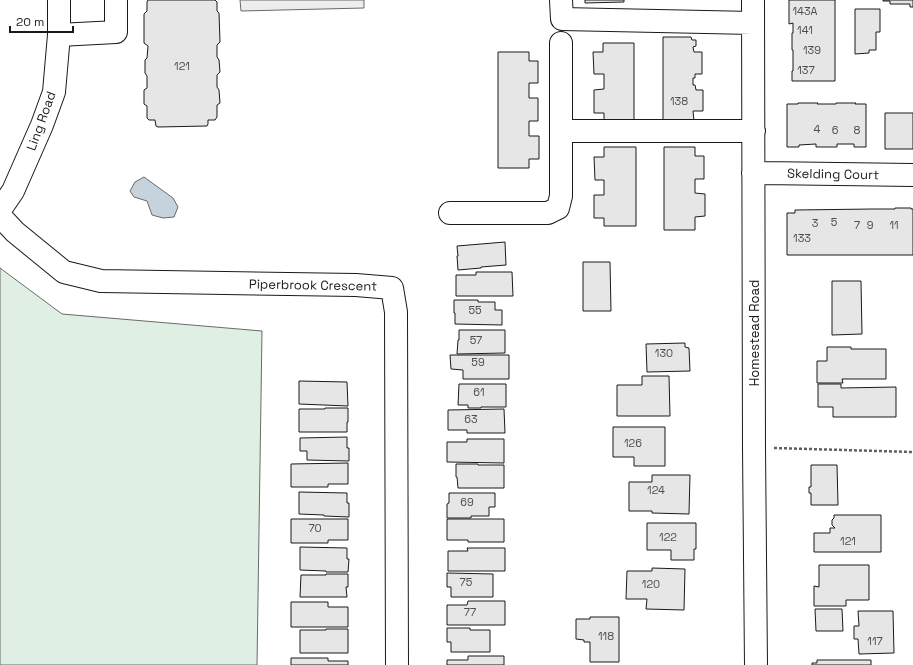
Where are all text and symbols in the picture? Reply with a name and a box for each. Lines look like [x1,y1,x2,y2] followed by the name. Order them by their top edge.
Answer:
[792,4,818,18] house number: 143A
[10,8,73,34] scale bar
[16,14,44,30] text: 20 m
[797,23,813,37] house number: 141
[803,43,821,57] house number: 139
[174,59,190,73] house number: 121
[797,63,815,77] house number: 137
[22,89,60,153] street label: Ling Road
[670,94,688,108] house number: 138
[814,122,821,136] house number: 4
[832,123,839,137] house number: 6
[854,123,861,137] house number: 8
[787,165,879,183] street label: Skelding Court
[831,215,838,229] house number: 5
[812,216,819,230] house number: 3
[854,218,860,232] house number: 7
[867,218,874,232] house number: 9
[889,218,899,232] house number: 11
[793,231,811,245] house number: 133
[249,275,377,295] street label: Piperbrook Crescent
[746,280,763,386] street label: Homestead Road
[468,303,482,317] house number: 55
[470,333,482,347] house number: 57
[655,346,673,360] house number: 130
[471,355,485,369] house number: 59
[473,385,485,399] house number: 61
[464,412,478,426] house number: 63
[624,436,642,450] house number: 126
[647,483,665,497] house number: 124
[460,495,474,509] house number: 69
[308,521,322,535] house number: 70
[659,530,677,544] house number: 122
[840,534,856,548] house number: 121
[460,575,473,589] house number: 75
[642,577,660,591] house number: 120
[464,605,476,619] house number: 77
[598,629,614,643] house number: 118
[867,634,883,648] house number: 117

